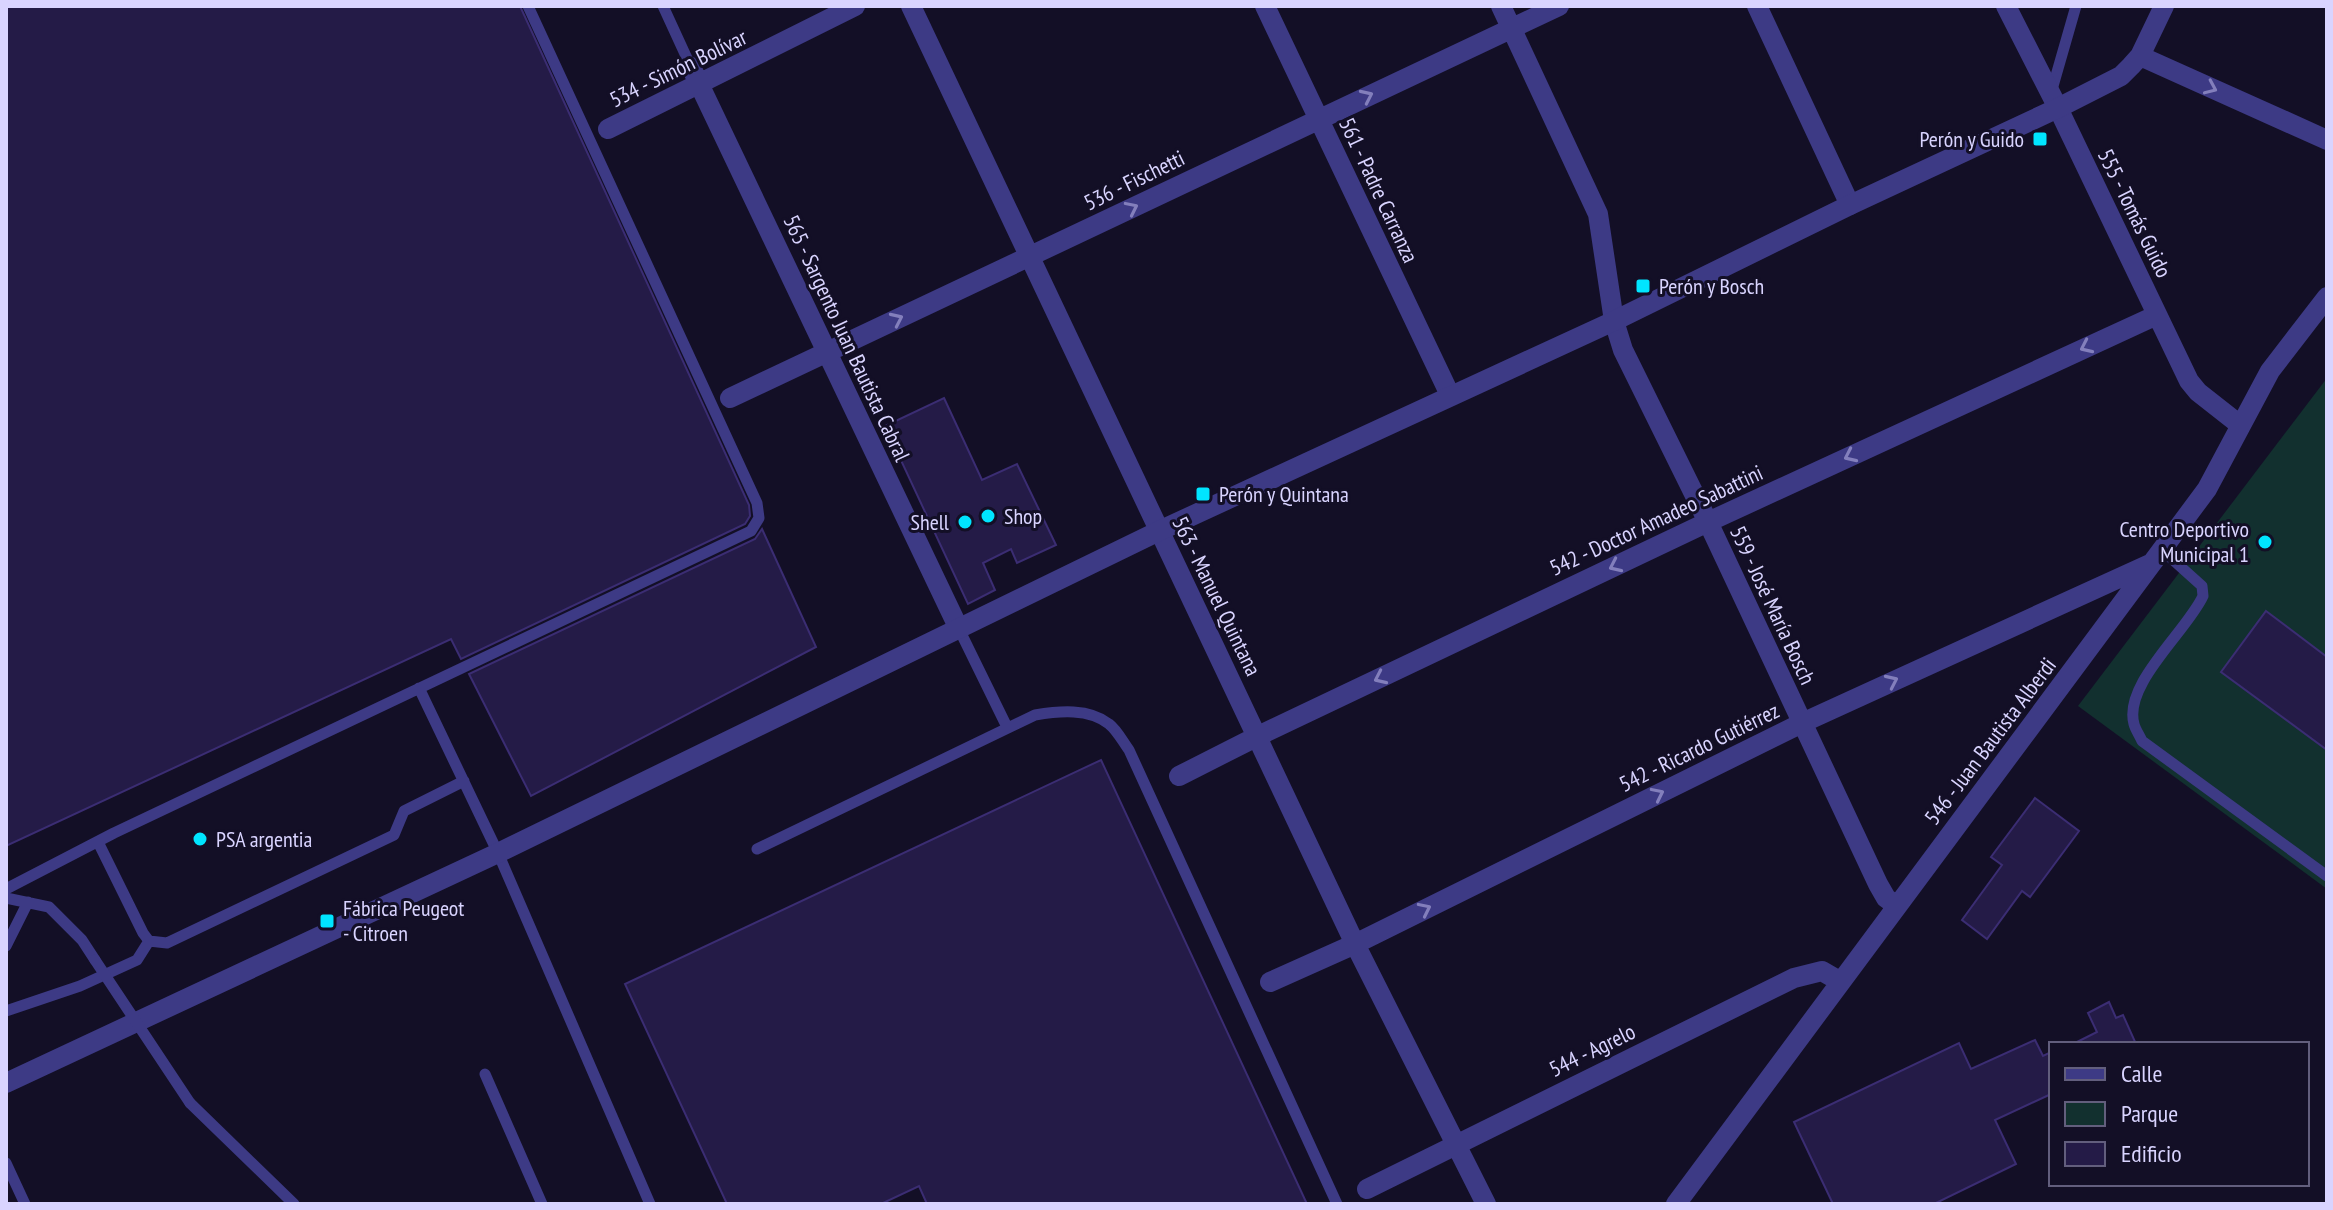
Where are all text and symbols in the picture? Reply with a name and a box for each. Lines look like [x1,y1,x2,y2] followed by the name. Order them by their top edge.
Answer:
[605,23,751,113] street label: 534 - Simón Bolívar
[2203,78,2218,94] one-way arrow
[1359,90,1373,106] one-way arrow
[1333,113,1425,267] street label: 561 - Padre Carranza
[1919,125,2024,153] place label: Perón y Guido
[2031,130,2049,148] marker: Perón y Guido
[1079,144,1189,216] street label: 536 - Fischetti
[2092,144,2178,282] street label: 555 - Tomás Guido
[1124,202,1139,218] one-way arrow
[778,210,917,467] street label: 565 - Sargento Juan Bautista Cabral
[1659,272,1764,300] place label: Perón y Bosch
[1634,277,1652,295] marker: Perón y Bosch
[889,313,904,329] one-way arrow
[2080,337,2095,353] one-way arrow
[1844,446,1859,462] one-way arrow
[1545,458,1767,582] street label: 542 - Doctor Amadeo Sabattini
[1219,480,1349,508] place label: Perón y Quintana
[1194,485,1212,503] marker: Perón y Quintana
[1004,502,1042,530] place label: Shop
[979,507,997,525] marker: Shop
[911,508,950,536] place label: Shell
[1166,512,1268,680] street label: 563 - Manuel Quintana
[956,513,974,531] marker: Shell
[2119,515,2249,568] place label: Centro Deportivo Municipal 1
[1724,521,1822,689] street label: 559 - José María Bosch
[2256,533,2274,551] marker: Centro Deportivo Municipal 1
[1608,556,1623,572] one-way arrow
[1918,652,2062,830] street label: 546 - Juan Bautista Alberdi
[1373,668,1388,684] one-way arrow
[1884,675,1899,691] one-way arrow
[1614,696,1784,798] street label: 542 - Ricardo Gutiérrez
[1650,788,1664,804] one-way arrow
[216,825,312,853] place label: PSA argentia
[191,830,209,848] marker: PSA argentia
[343,894,464,947] place label: Fábrica Peugeot - Citroen
[1416,904,1431,919] one-way arrow
[318,912,336,930] marker: Fábrica Peugeot - Citroen
[1544,1017,1640,1083] street label: 544 - Agrelo
[2049,1042,2309,1186] legend
[2121,1058,2162,1089] text: Calle
[2121,1098,2178,1129] text: Parque
[2121,1138,2182,1169] text: Edificio

